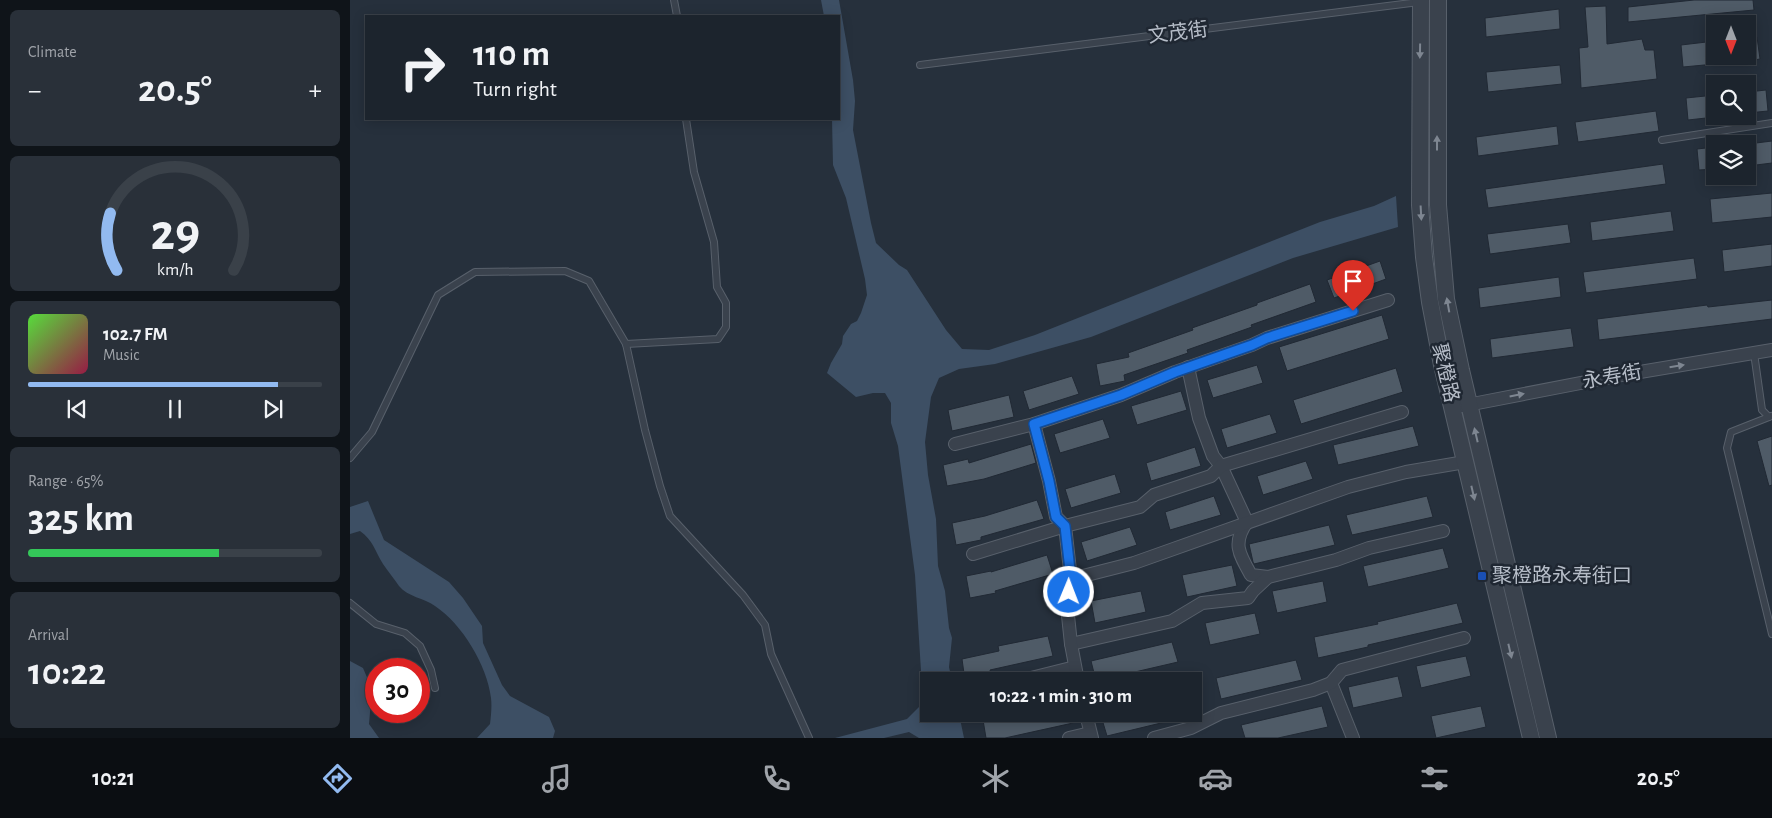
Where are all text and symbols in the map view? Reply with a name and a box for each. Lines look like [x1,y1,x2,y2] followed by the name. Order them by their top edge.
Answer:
[1706,15,1756,65] north arrow
[1706,15,1756,185] map controls
[1147,18,1209,47] street label: 文茂街
[390,35,455,100] icon: right
[473,37,550,72] text: 110 m
[1416,43,1424,59] one-way arrow
[28,44,77,60] text: Climate
[138,71,212,109] text: 20.5°
[1706,75,1756,125] button: search
[28,77,41,105] text: −
[309,77,322,105] text: +
[473,78,557,100] text: Turn right
[1433,135,1441,151] one-way arrow
[1706,135,1756,185] button: layers
[1417,205,1425,221] one-way arrow
[150,207,200,259] text: 29
[1332,260,1374,311] pin
[157,261,193,279] text: km/h
[1339,267,1367,295] icon: arrive
[1443,297,1451,313] one-way arrow
[103,325,168,344] text: 102.7 FM
[1429,341,1462,404] street label: 聚橙路
[103,347,139,363] text: Music
[1581,361,1643,392] street label: 永寿街
[1669,361,1685,369] one-way arrow
[1509,391,1524,399] one-way arrow
[63,395,91,423] icon: previous
[161,395,189,423] icon: pause
[259,395,287,423] icon: next
[1472,428,1480,443] one-way arrow
[28,473,104,489] text: Range · 65%
[1469,485,1477,500] one-way arrow
[28,500,134,538] text: 325 km
[1042,565,1094,617] position arrow
[1492,565,1632,586] place label: 聚橙路永寿街口
[1476,570,1488,582] marker: 聚橙路永寿街口
[28,627,69,643] text: Arrival
[1506,643,1514,658] one-way arrow
[28,654,106,692] text: 10:22
[365,658,430,723] speed limit sign: 30
[990,687,1132,706] text: 10:22 · 1 min · 310 m
[320,761,355,796] icon: directions
[539,761,574,796] icon: music
[759,761,794,796] icon: phone
[978,761,1013,796] icon: climate
[1198,761,1233,796] icon: car
[1417,761,1452,796] icon: filters
[92,767,135,789] text: 10:21
[1637,767,1680,789] text: 20.5°

